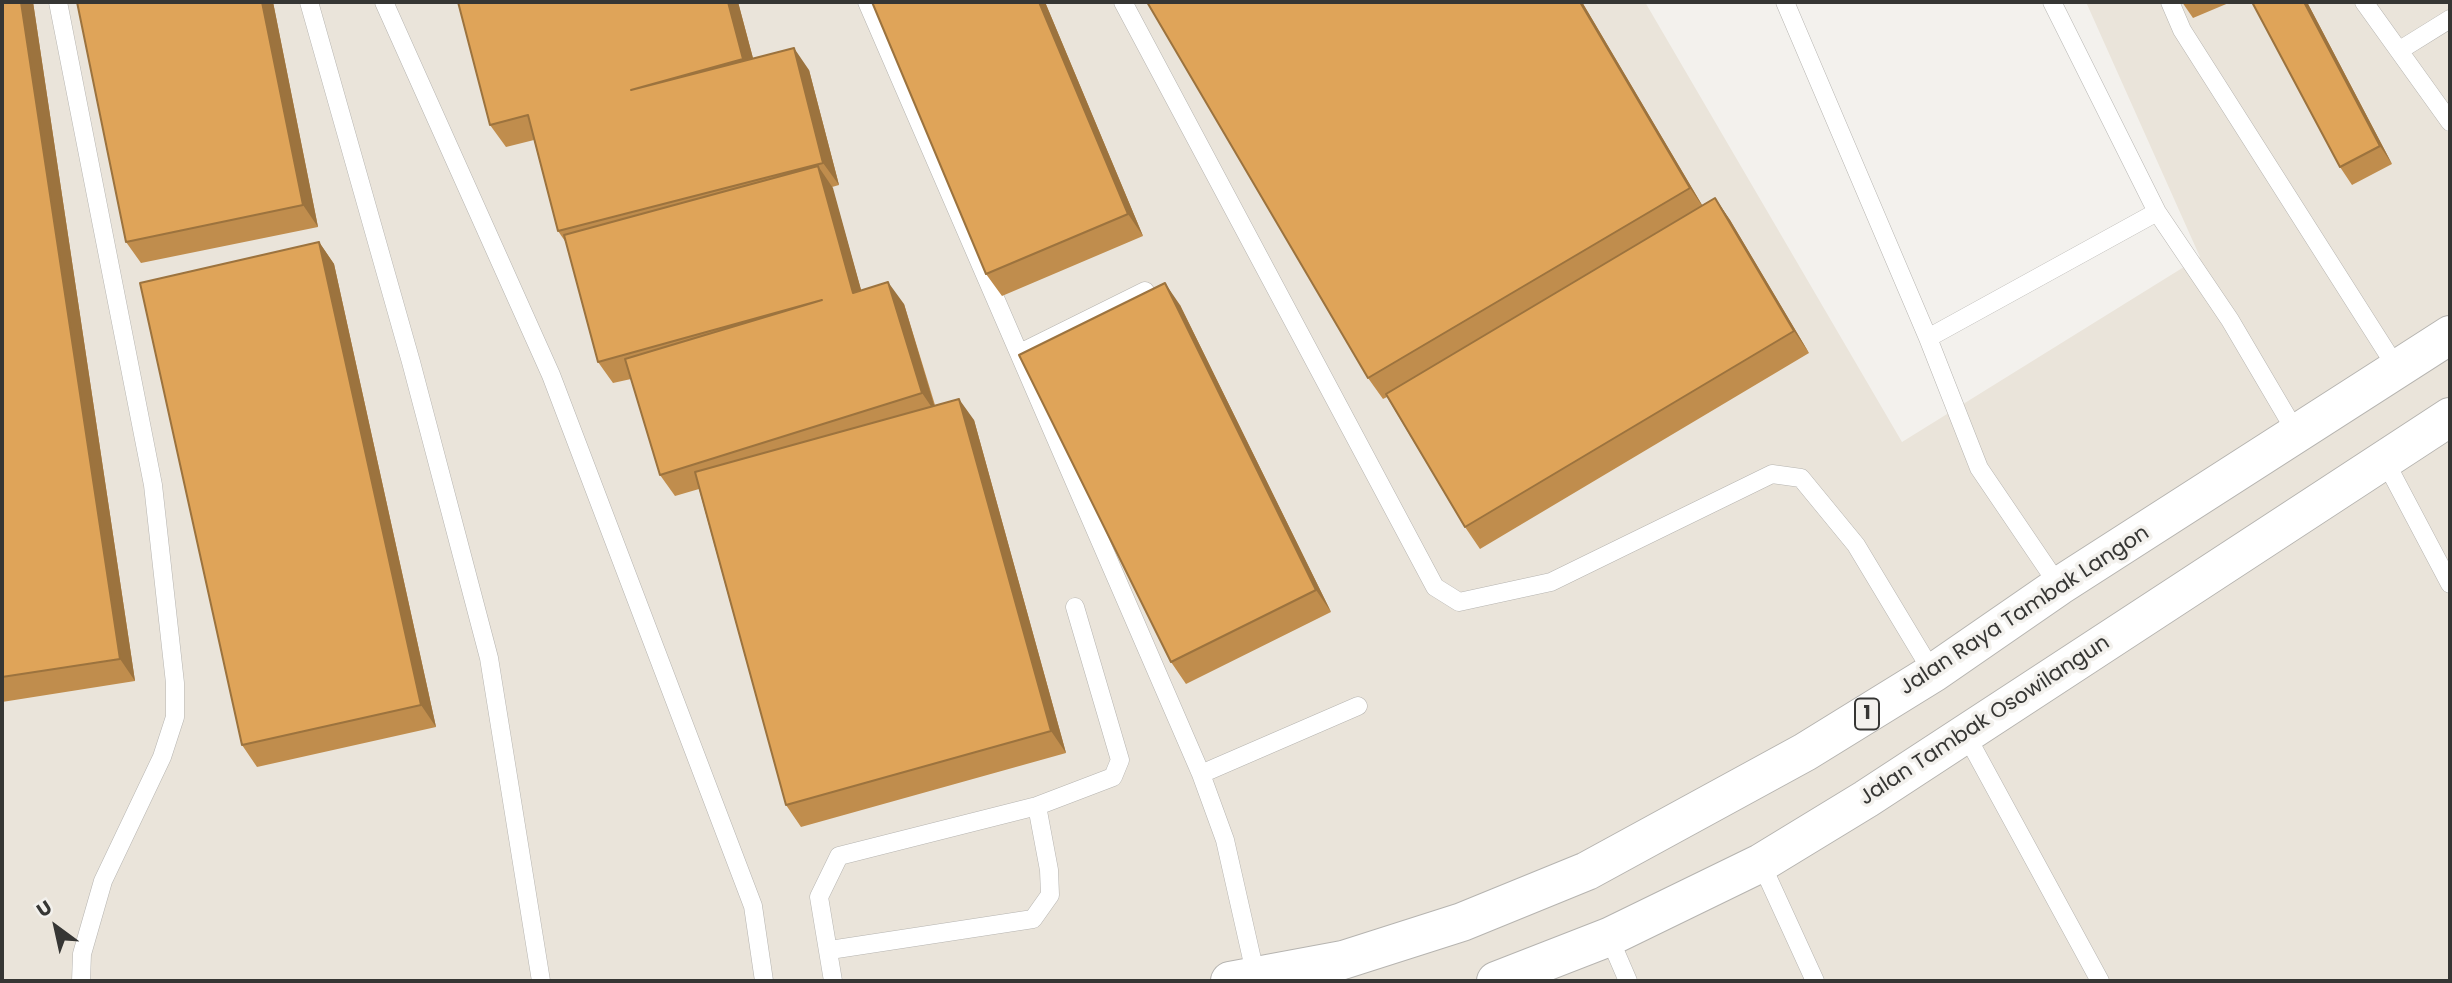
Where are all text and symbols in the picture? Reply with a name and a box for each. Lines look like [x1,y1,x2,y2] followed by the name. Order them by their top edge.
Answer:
[1896,521,2154,701] street label: Jalan Raya Tambak Langon
[1855,631,2115,811] street label: Jalan Tambak Osowilangun
[1855,698,1879,730] road number: 1
[21,892,91,962] north arrow
[31,894,57,924] text: U

